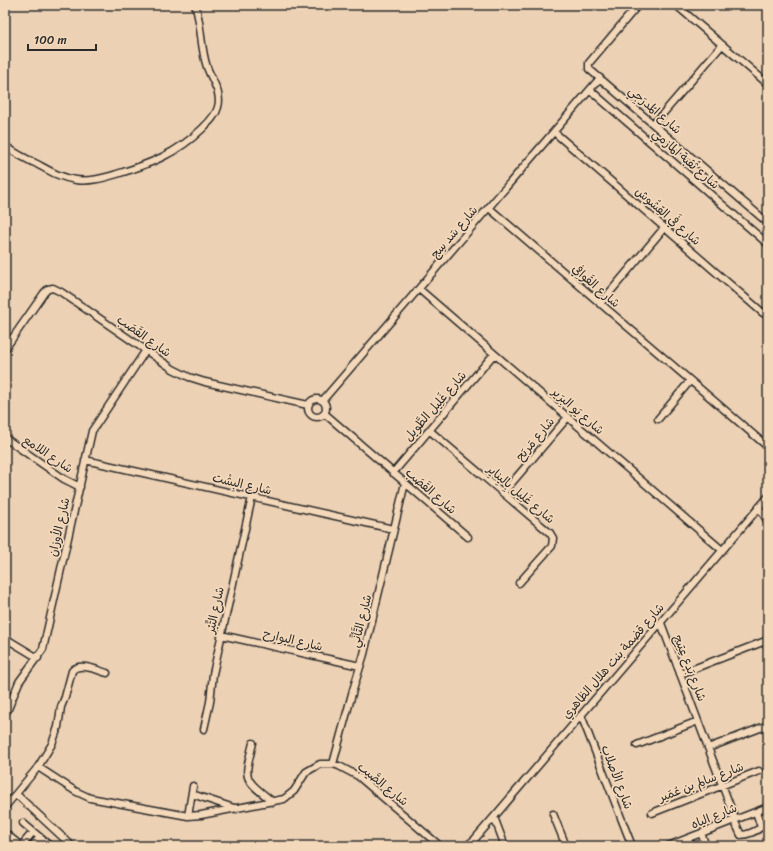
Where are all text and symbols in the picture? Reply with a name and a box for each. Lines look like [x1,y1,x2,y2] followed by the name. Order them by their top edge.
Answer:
[28,26,96,52] scale bar
[34,29,67,51] text: 100 m
[623,80,687,140] street label: شارع المُدرَجِي
[647,123,725,195] street label: شارع ثُقبة المازمي
[630,181,706,251] street label: شارع فَي القِشُوش
[425,201,483,263] street label: شارع سَد سِج
[567,259,625,313] street label: شارع القَوافِي
[112,309,176,363] street label: شارع القَصَب
[398,366,472,446] street label: شارع غَلِيل الطَّويل
[546,381,609,440] street label: شارع يَو البِرَير
[510,412,560,466] street label: شارع مَربَح
[18,429,78,479] street label: شارع اللامع
[481,458,560,529] street label: شارع غَلِيل بِاليِنايِر
[400,462,462,520] street label: شارع القَصَب
[210,467,274,501] street label: شارع البِشْت
[42,495,76,559] street label: شارع الأوزان
[199,585,231,636] street label: شارع التِّبْر
[344,592,378,650] street label: شارع التَّأنِّي
[556,598,670,724] street label: شارع قضمة بنت هلال الظاهري
[261,622,325,658] street label: شارع البوارح
[667,631,713,705] street label: شارع بَدع عِتِيج
[595,742,639,812] street label: شارع الأصلاب
[352,756,414,812] street label: شارع الصَّيب
[654,756,747,809] street label: شارع سالِم بن عُمَير
[687,797,741,835] street label: شارع الياه

